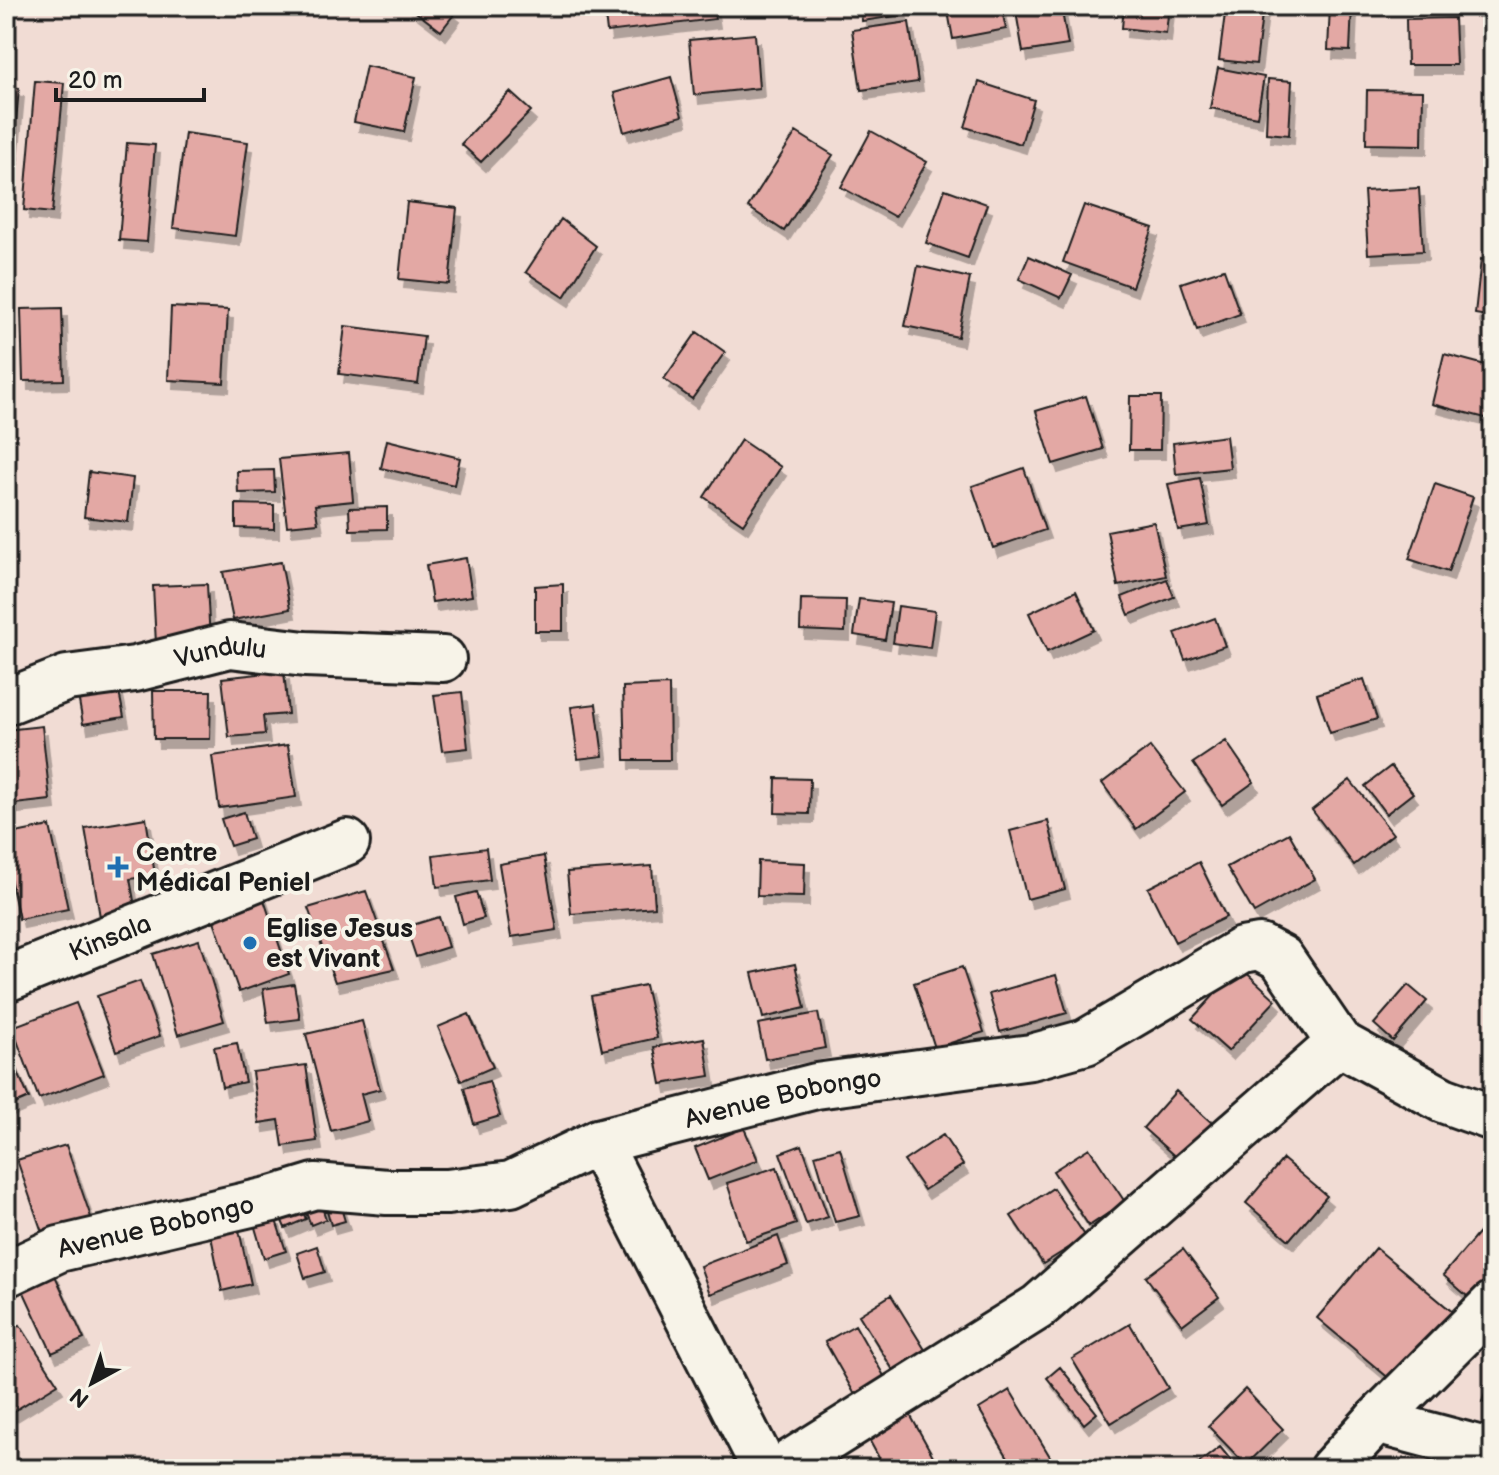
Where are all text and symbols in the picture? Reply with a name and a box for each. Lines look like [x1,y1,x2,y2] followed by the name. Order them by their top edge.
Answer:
[56,52,204,102] scale bar
[68,66,123,95] text: 20 m
[171,631,268,675] street label: Vundulu
[136,838,311,899] place label: Centre Médical Peniel
[107,856,129,878] marker: Centre Médical Peniel
[65,908,156,969] street label: Kinsala
[266,914,413,975] place label: Eglise Jesus est Vivant
[241,934,259,952] marker: Eglise Jesus est Vivant
[682,1063,883,1136] street label: Avenue Bobongo
[55,1190,257,1266] street label: Avenue Bobongo
[52,1343,132,1423] north arrow
[65,1382,95,1413] text: N

